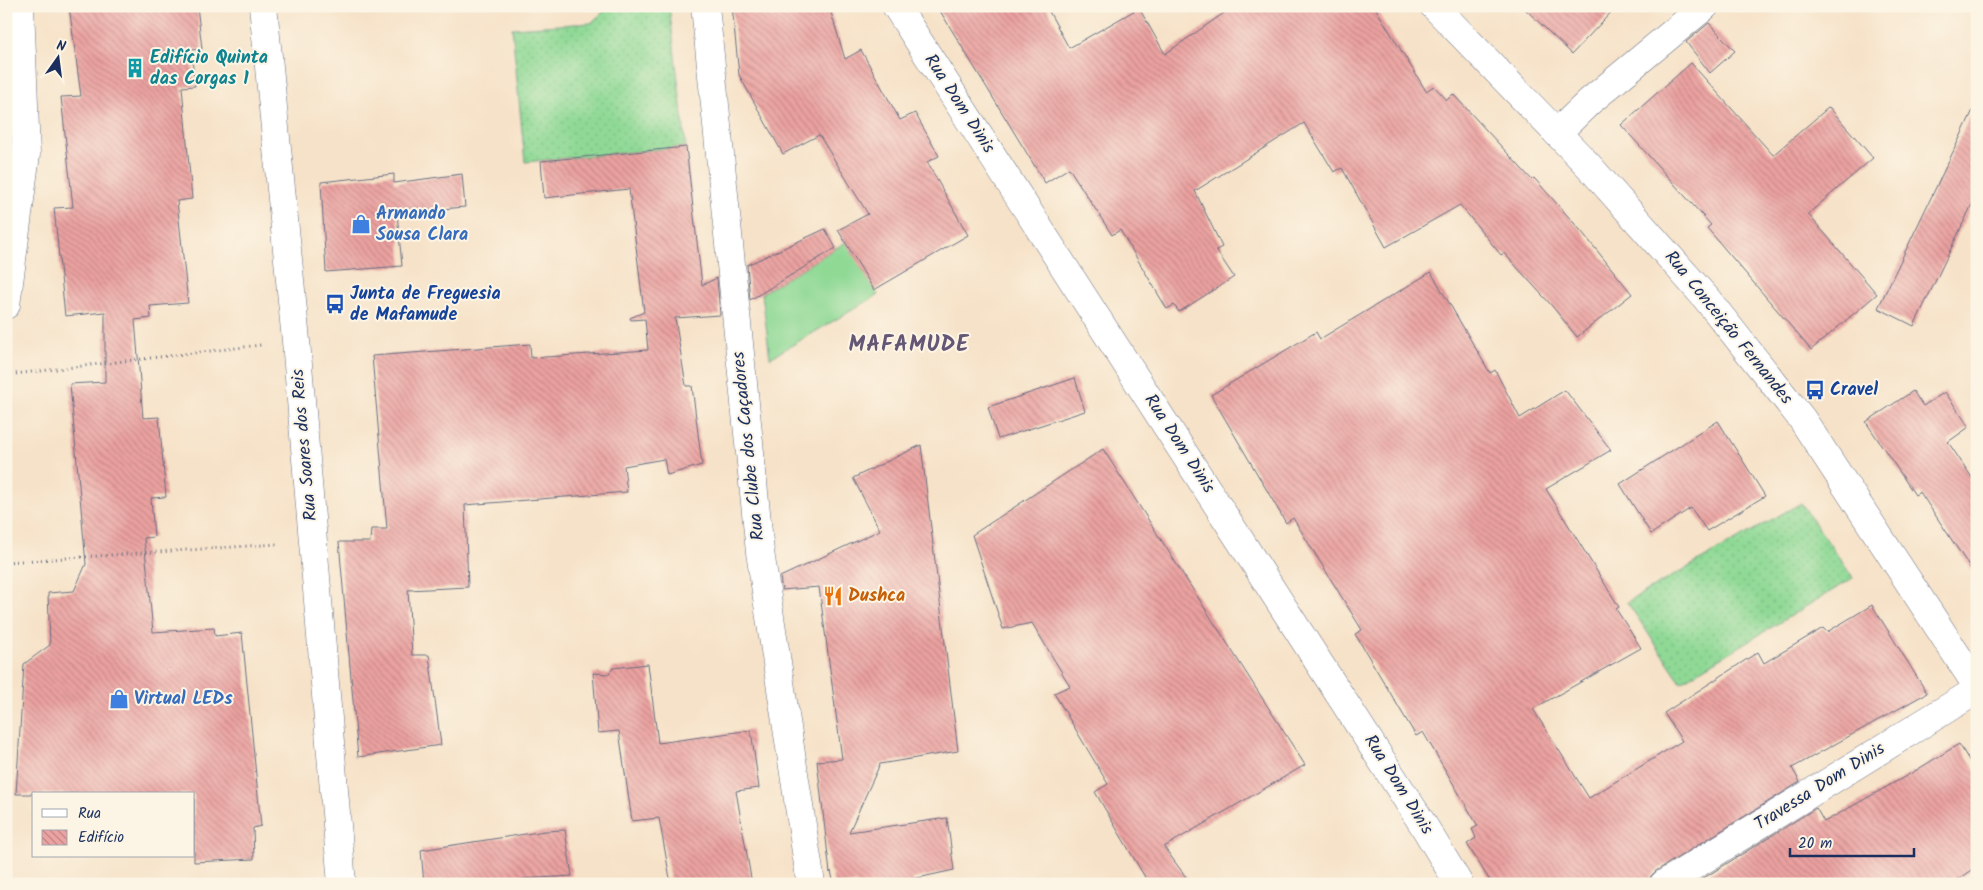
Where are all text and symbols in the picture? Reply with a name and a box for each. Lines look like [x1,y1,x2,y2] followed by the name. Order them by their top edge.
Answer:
[32,32,82,82] north arrow
[54,35,68,58] text: N
[150,44,268,94] place label: Edifício Quinta das Corgas 1
[916,48,1002,160] street label: Rua Dom Dinis
[124,57,146,79] building icon: Edifício Quinta das Corgas 1
[376,200,468,250] place label: Armando Sousa Clara
[350,213,372,235] shop icon: Armando Sousa Clara
[1656,244,1800,412] street label: Rua Conceição Fernandes
[350,280,501,330] place label: Junta de Freguesia de Mafamude
[324,293,346,315] bus stop icon: Junta de Freguesia de Mafamude
[849,328,969,363] district label: MAFAMUDE
[725,350,773,542] street label: Rua Clube dos Caçadores
[284,367,326,522] street label: Rua Soares dos Reis
[1830,376,1878,405] place label: Cravel
[1804,379,1826,401] bus stop icon: Cravel
[1136,388,1222,500] street label: Rua Dom Dinis
[848,582,905,611] place label: Dushca
[822,585,844,607] restaurant icon: Dushca
[134,685,233,714] place label: Virtual LEDs
[108,688,130,710] shop icon: Virtual LEDs
[1356,729,1441,841] street label: Rua Dom Dinis
[1749,735,1891,839] street label: Travessa Dom Dinis
[32,792,195,858] legend
[78,802,101,826] text: Rua
[1790,825,1914,857] scale bar
[78,826,124,850] text: Edifício
[1798,832,1832,856] text: 20 m

